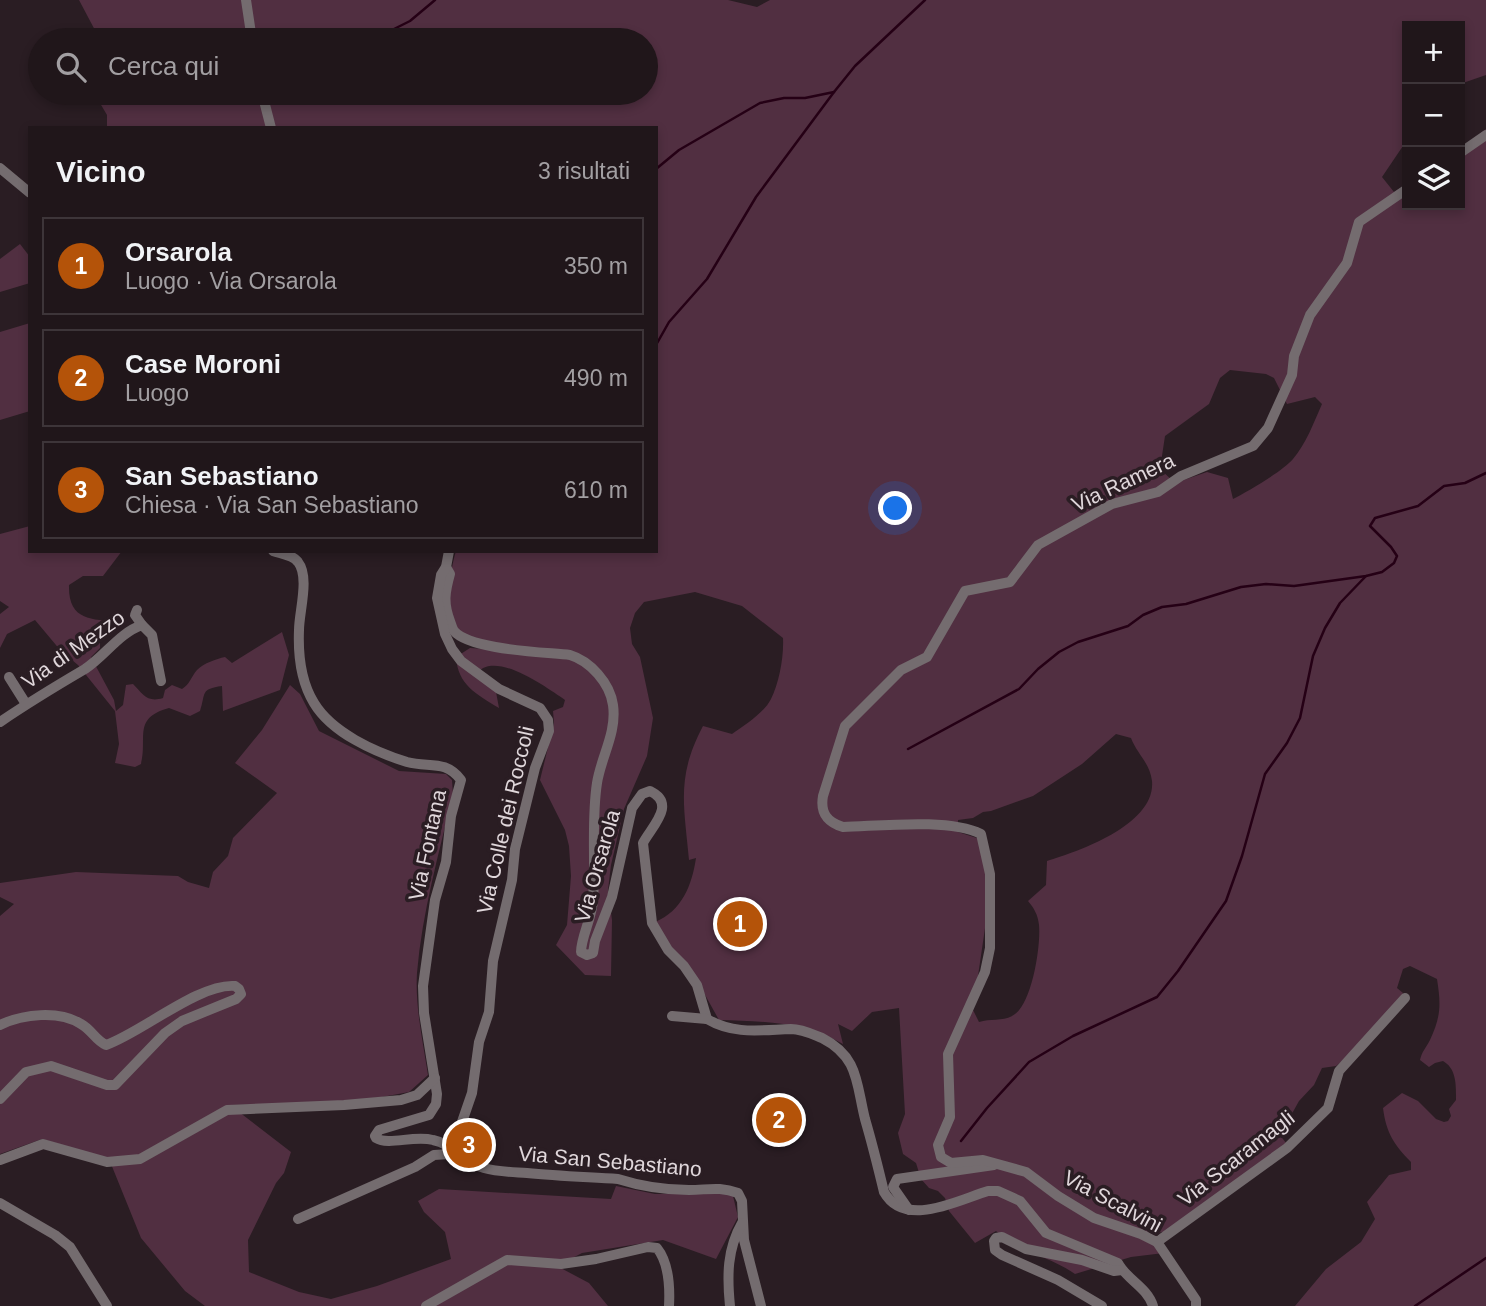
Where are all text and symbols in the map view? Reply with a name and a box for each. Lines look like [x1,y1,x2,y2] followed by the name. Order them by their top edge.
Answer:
[1402,21,1465,210] map controls
[1402,21,1465,84] button: +
[28,28,658,105] search box
[52,48,90,86] icon: search
[108,51,219,81] text: Cerca qui
[1402,84,1465,147] button: −
[1402,147,1465,210] button: layers
[56,155,145,188] text: Vicino
[538,158,630,184] text: 3 risultati
[125,237,232,267] text: Orsarola
[75,253,87,279] text: 1
[564,253,628,279] text: 350 m
[125,268,337,294] text: Luogo · Via Orsarola
[125,349,281,379] text: Case Moroni
[75,365,87,391] text: 2
[564,365,628,391] text: 490 m
[125,380,189,406] text: Luogo
[1068,448,1178,516] street label: Via Ramera
[125,461,319,491] text: San Sebastiano
[75,477,87,503] text: 3
[564,477,628,503] text: 610 m
[878,491,912,525] your location
[125,492,419,518] text: Chiesa · Via San Sebastiano
[17,605,129,693] street label: Via di Mezzo
[472,724,538,916] street label: Via Colle dei Roccoli
[404,787,450,903] street label: Via Fontana
[570,807,624,925] street label: Via Orsarola
[717,898,763,950] pin: 1
[756,1094,802,1146] pin: 2
[1173,1106,1299,1210] street label: Via Scaramagli
[446,1119,492,1171] pin: 3
[517,1142,703,1180] street label: Via San Sebastiano
[1060,1165,1166,1237] street label: Via Scalvini

